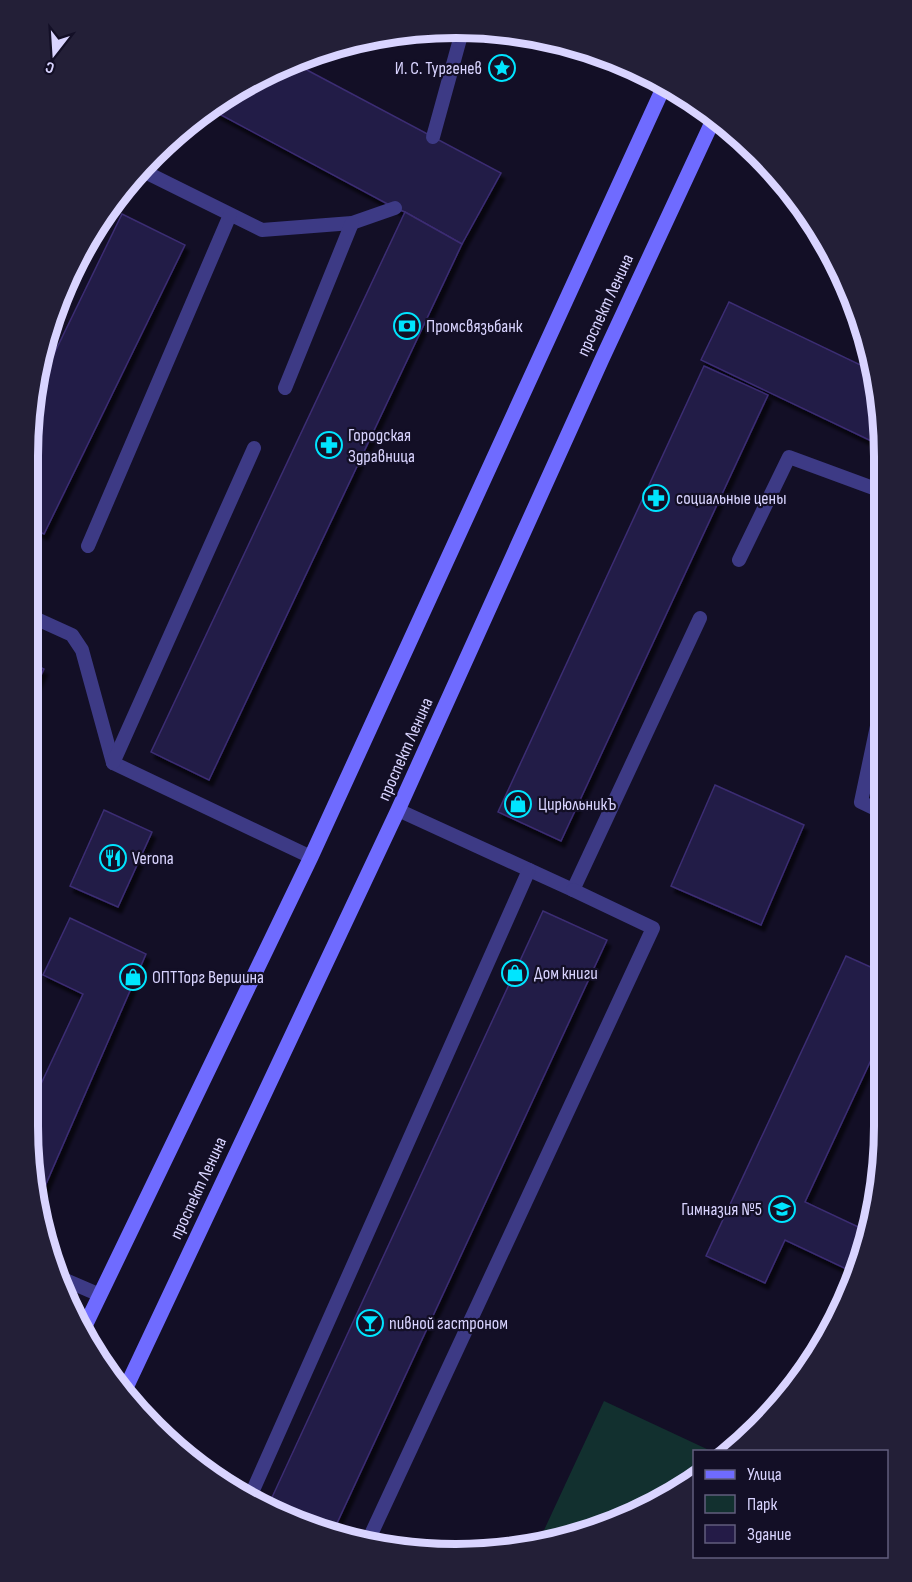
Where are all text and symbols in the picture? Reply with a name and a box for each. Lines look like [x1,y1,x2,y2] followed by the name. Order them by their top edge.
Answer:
[24,24,84,84] north arrow
[487,53,517,83] place icon: И. С. Тургенев
[43,57,57,77] text: С
[395,58,482,79] place label: И. С. Тургенев
[573,251,638,360] street label: проспект Ленина
[392,311,422,341] bank icon: Промсвязьбанк
[426,316,523,337] place label: Промсвязьбанк
[348,425,415,467] place label: Городская Здравница
[314,430,344,460] pharmacy icon: Городская Здравница
[641,483,671,513] pharmacy icon: социальные цены
[676,488,786,509] place label: социальные цены
[373,694,438,804] street label: проспект Ленина
[503,789,533,819] shop icon: ЦирюльникЪ
[538,794,616,815] place label: ЦирюльникЪ
[98,843,128,873] restaurant icon: Verona
[132,848,174,869] place label: Verona
[500,958,530,988] shop icon: Дом книги
[118,962,148,992] shop icon: ОПТТорг Вершина
[534,963,598,984] place label: Дом книги
[152,967,264,988] place label: ОПТТорг Вершина
[166,1134,231,1243] street label: проспект Ленина
[767,1194,797,1224] school or university icon: Гимназия №5
[681,1199,762,1220] place label: Гимназия №5
[355,1308,385,1338] bar icon: пивной гастроном
[389,1313,508,1334] place label: пивной гастроном
[693,1450,888,1558] legend
[747,1464,782,1485] text: Улица
[747,1494,778,1515] text: Парк
[747,1524,792,1545] text: Здание

